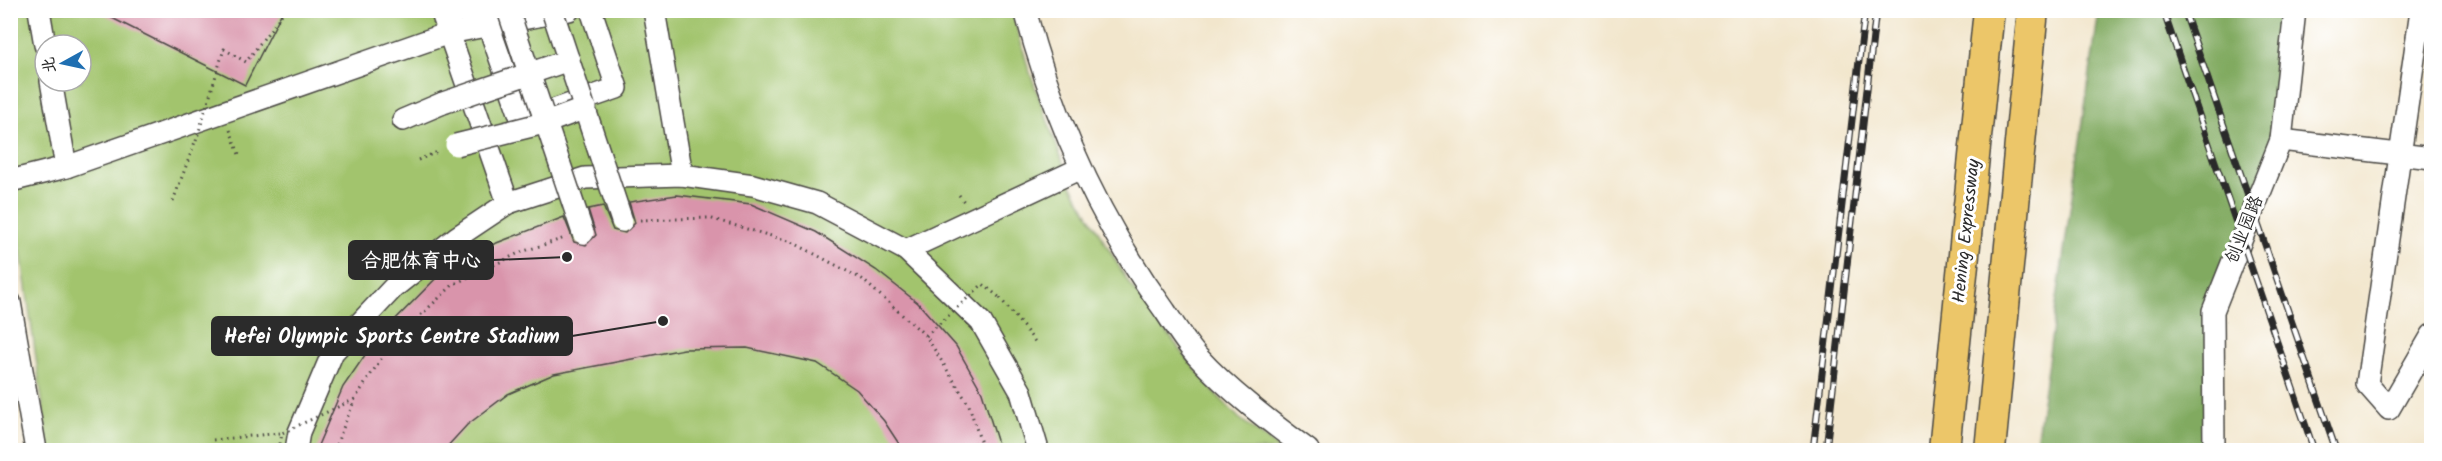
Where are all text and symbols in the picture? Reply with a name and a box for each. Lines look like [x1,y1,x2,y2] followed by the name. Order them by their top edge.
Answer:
[33,33,93,93] north arrow
[36,55,63,75] text: 北
[1945,157,1989,304] street label: Hening Expressway
[2218,191,2272,269] street label: 创业园路
[349,241,493,279] callout: 合肥体育中心
[361,246,481,278] text: 合肥体育中心
[212,317,572,355] callout: Hefei Olympic Sports Centre Stadium
[224,322,560,354] text: Hefei Olympic Sports Centre Stadium

